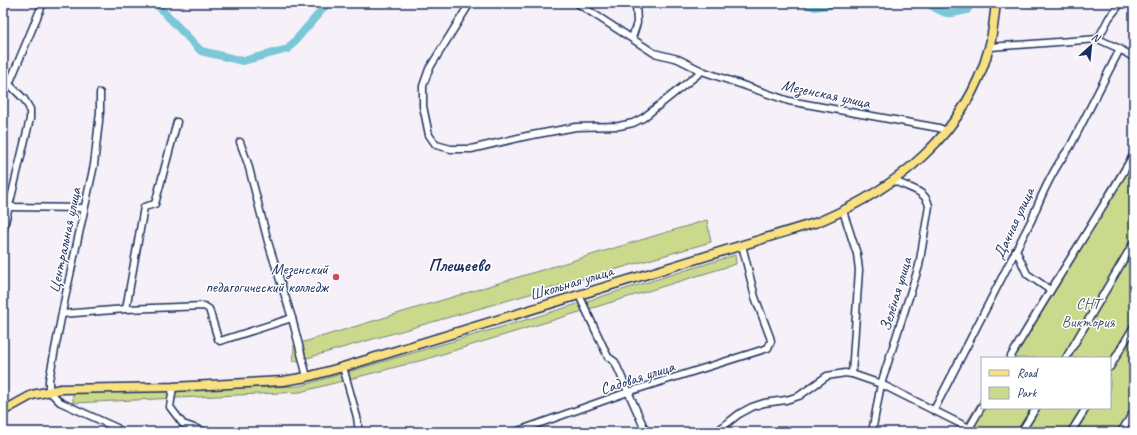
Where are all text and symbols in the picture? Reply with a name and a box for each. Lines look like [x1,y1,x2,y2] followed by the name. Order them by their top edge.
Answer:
[1071,26,1111,66] north arrow
[1089,29,1104,46] text: N
[780,75,873,113] street label: Мезенская улица
[989,183,1040,262] street label: Дачная улица
[44,185,86,295] street label: Центральная улица
[428,254,491,276] district label: Плещеево
[875,254,917,334] street label: Зелёная улица
[206,259,330,297] place label: Мезенский педагогический колледж
[527,260,617,305] street label: Школьная улица
[331,272,341,282] marker: Мезенский педагогический колледж
[1062,294,1116,332] park label: СНТ Виктория
[598,356,678,399] street label: Садовая улица
[981,357,1111,409] legend
[1017,365,1039,381] text: Road
[1017,385,1038,401] text: Park

